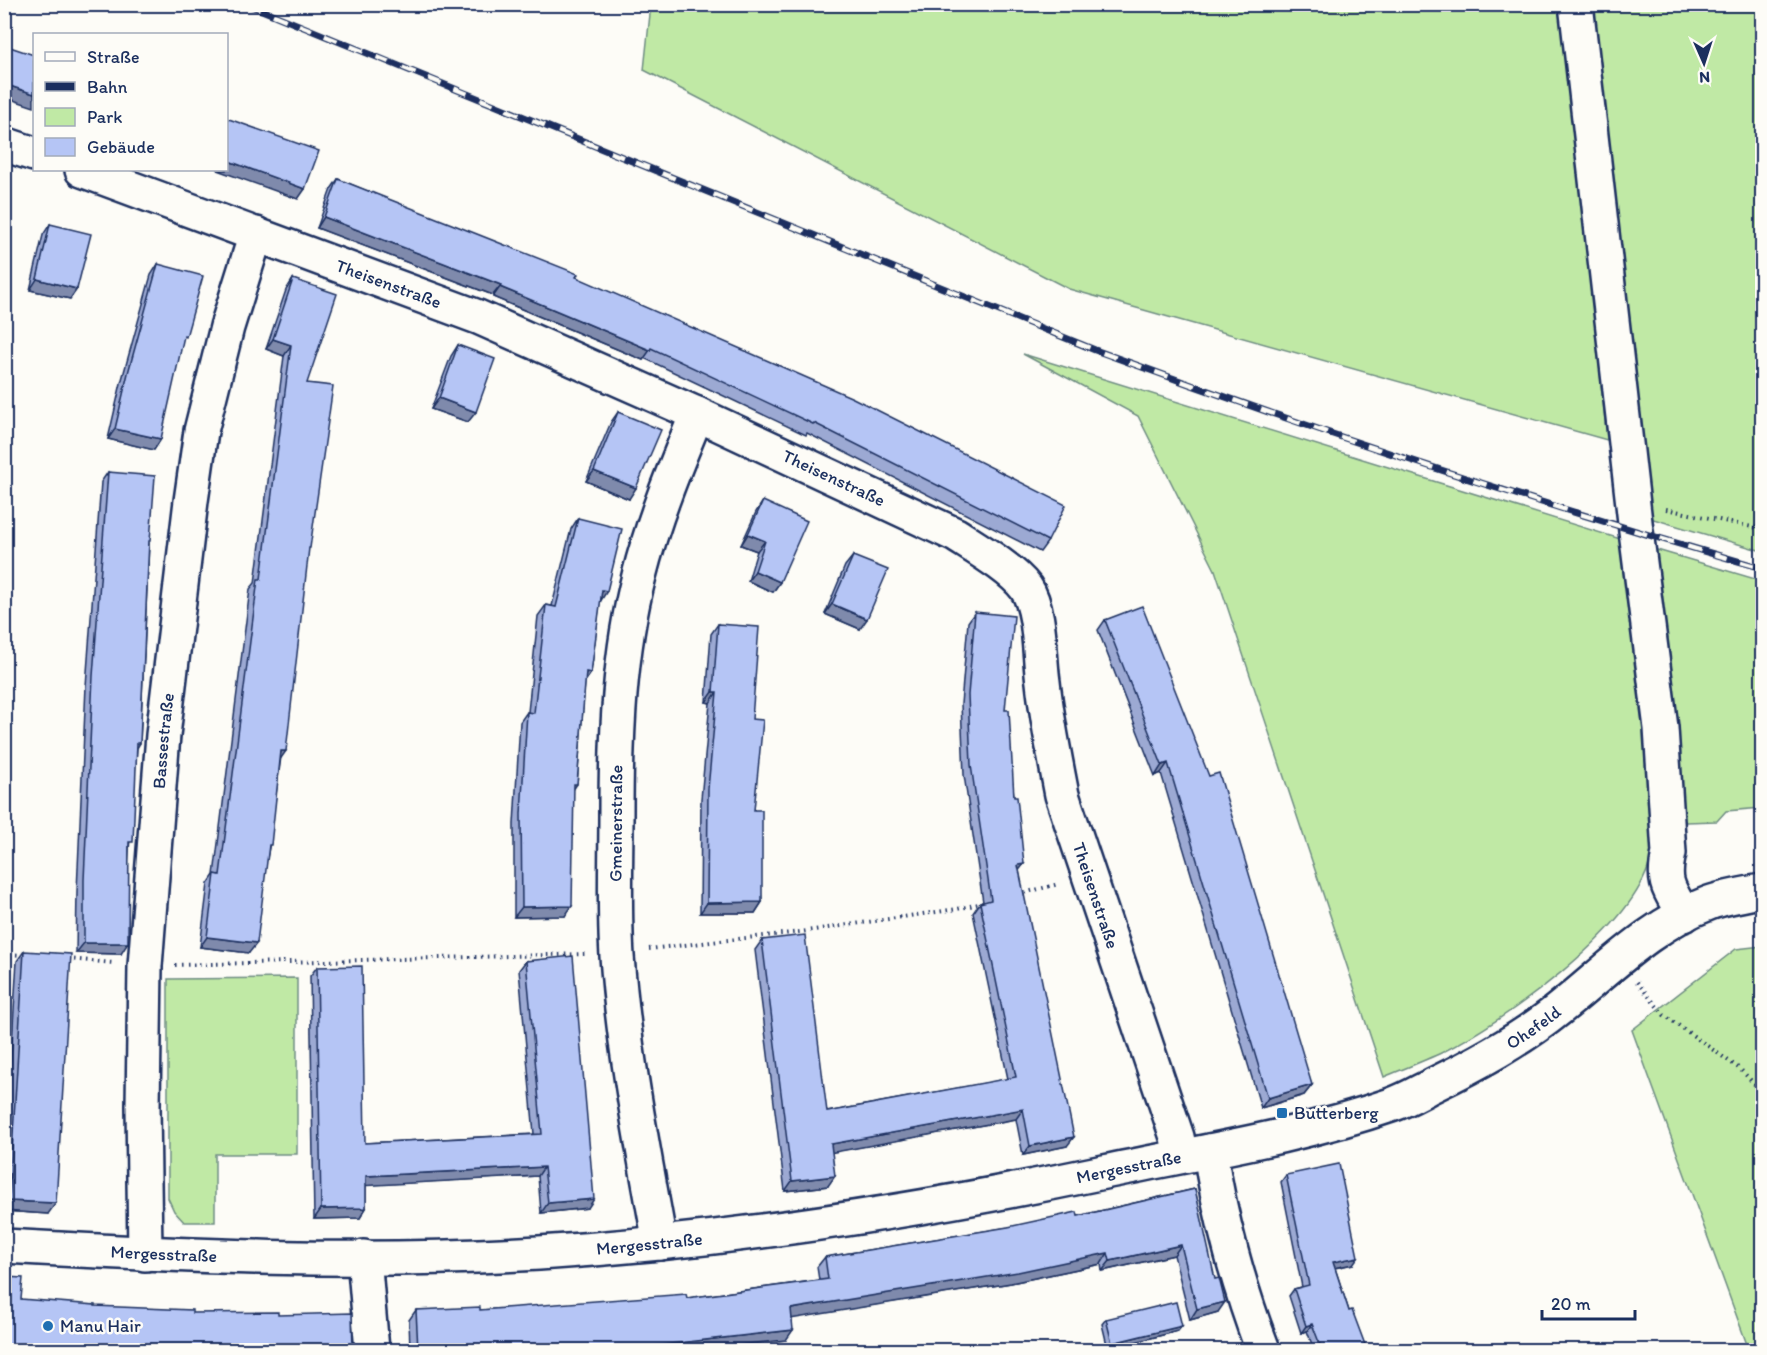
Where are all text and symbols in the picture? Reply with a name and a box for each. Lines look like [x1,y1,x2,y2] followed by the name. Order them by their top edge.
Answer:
[33,33,228,171] legend
[1674,33,1734,93] north arrow
[87,46,140,68] text: Straße
[1699,68,1711,87] text: N
[87,76,128,98] text: Bahn
[87,106,122,128] text: Park
[87,136,155,158] text: Gebäude
[333,254,444,313] street label: Theisenstraße
[779,445,889,511] street label: Theisenstraße
[148,692,179,790] street label: Bassestraße
[604,765,628,882] street label: Gmeinerstraße
[1068,840,1124,952] street label: Theisenstraße
[1502,1001,1565,1054] street label: Ohefeld
[1294,1102,1379,1124] place label: Butterberg
[1275,1106,1289,1120] marker: Butterberg
[1074,1146,1183,1188] street label: Mergesstraße
[595,1228,704,1260] street label: Mergesstraße
[110,1241,217,1267] street label: Mergesstraße
[1542,1283,1635,1321] scale bar
[1551,1293,1591,1315] text: 20 m
[60,1315,141,1337] place label: Manu Hair
[41,1319,55,1333] marker: Manu Hair

